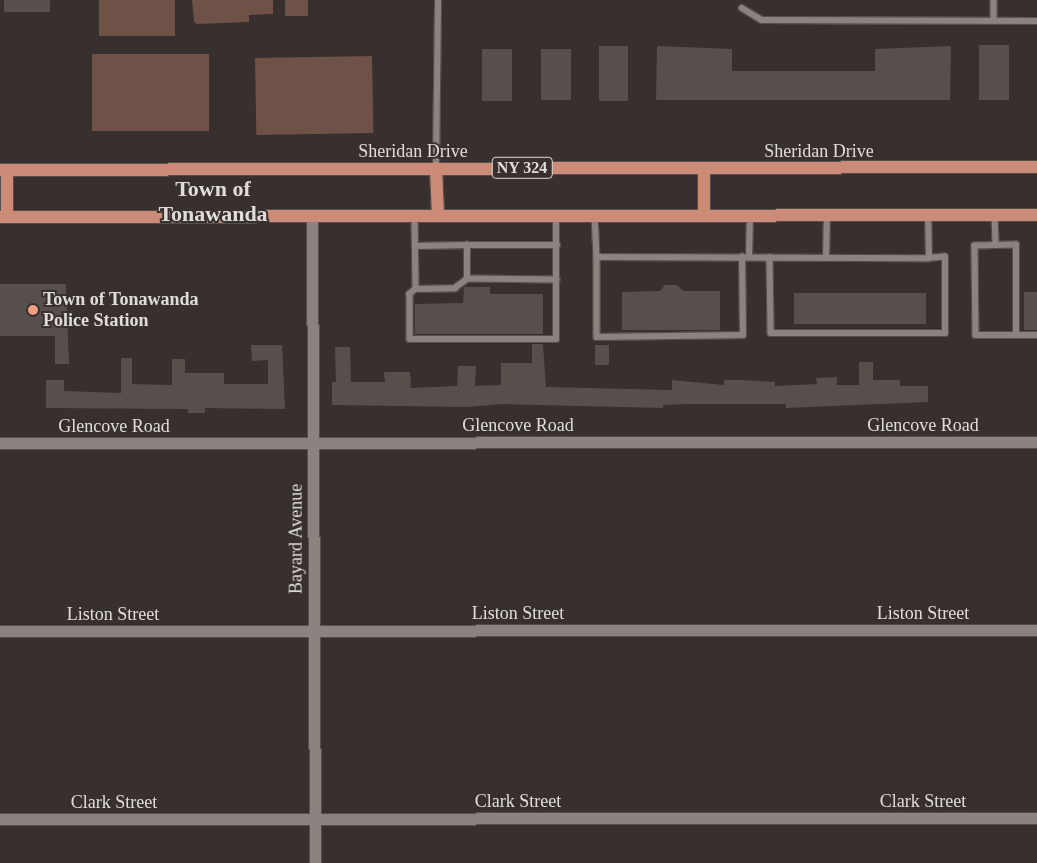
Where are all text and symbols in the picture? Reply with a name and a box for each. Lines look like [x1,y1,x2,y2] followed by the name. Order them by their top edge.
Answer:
[358,140,468,162] street label: Sheridan Drive
[764,140,874,162] street label: Sheridan Drive
[491,154,553,182] road number: NY 324
[158,175,268,226] district label: Town of Tonawanda
[43,289,199,332] place label: Town of Tonawanda Police Station
[27,304,39,316] marker: Town of Tonawanda Police Station
[462,414,574,436] street label: Glencove Road
[867,414,979,436] street label: Glencove Road
[58,415,170,437] street label: Glencove Road
[285,483,307,595] street label: Bayard Avenue
[472,602,564,624] street label: Liston Street
[877,602,969,624] street label: Liston Street
[67,603,159,625] street label: Liston Street
[475,790,561,812] street label: Clark Street
[880,790,966,812] street label: Clark Street
[71,791,157,813] street label: Clark Street

